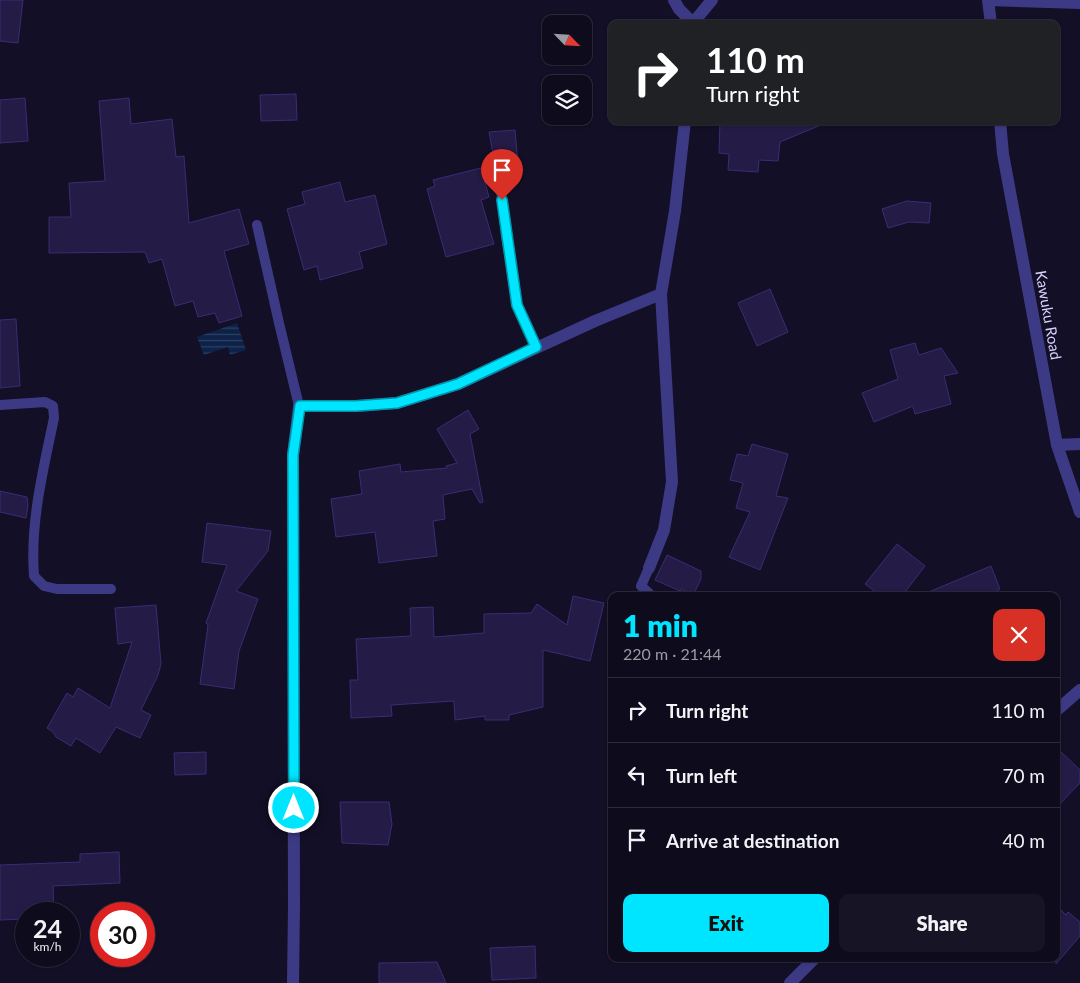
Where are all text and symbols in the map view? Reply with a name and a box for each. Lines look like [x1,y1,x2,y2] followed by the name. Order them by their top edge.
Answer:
[542,15,592,65] north arrow
[542,15,592,125] map controls
[706,38,805,80] text: 110 m
[623,40,688,105] icon: right
[542,75,592,125] button: layers
[706,80,800,107] text: Turn right
[481,149,523,200] pin
[488,156,516,184] icon: arrive
[1032,269,1066,361] street label: Kawuku Road
[623,607,698,643] text: 1 min
[993,609,1045,661] button: close
[623,644,722,663] text: 220 m · 21:44
[623,696,651,724] icon: right
[666,699,748,722] text: Turn right
[991,699,1045,722] text: 110 m
[623,761,651,789] icon: left
[666,764,737,787] text: Turn left
[1002,764,1045,787] text: 70 m
[267,781,319,833] position arrow
[623,826,651,854] icon: arrive
[666,829,839,852] text: Arrive at destination
[1002,829,1045,852] text: 40 m
[623,894,829,952] button: Exit
[839,894,1045,952] button: Share
[90,902,155,967] speed limit sign: 30
[33,913,62,943] text: 24
[33,939,62,954] text: km/h

